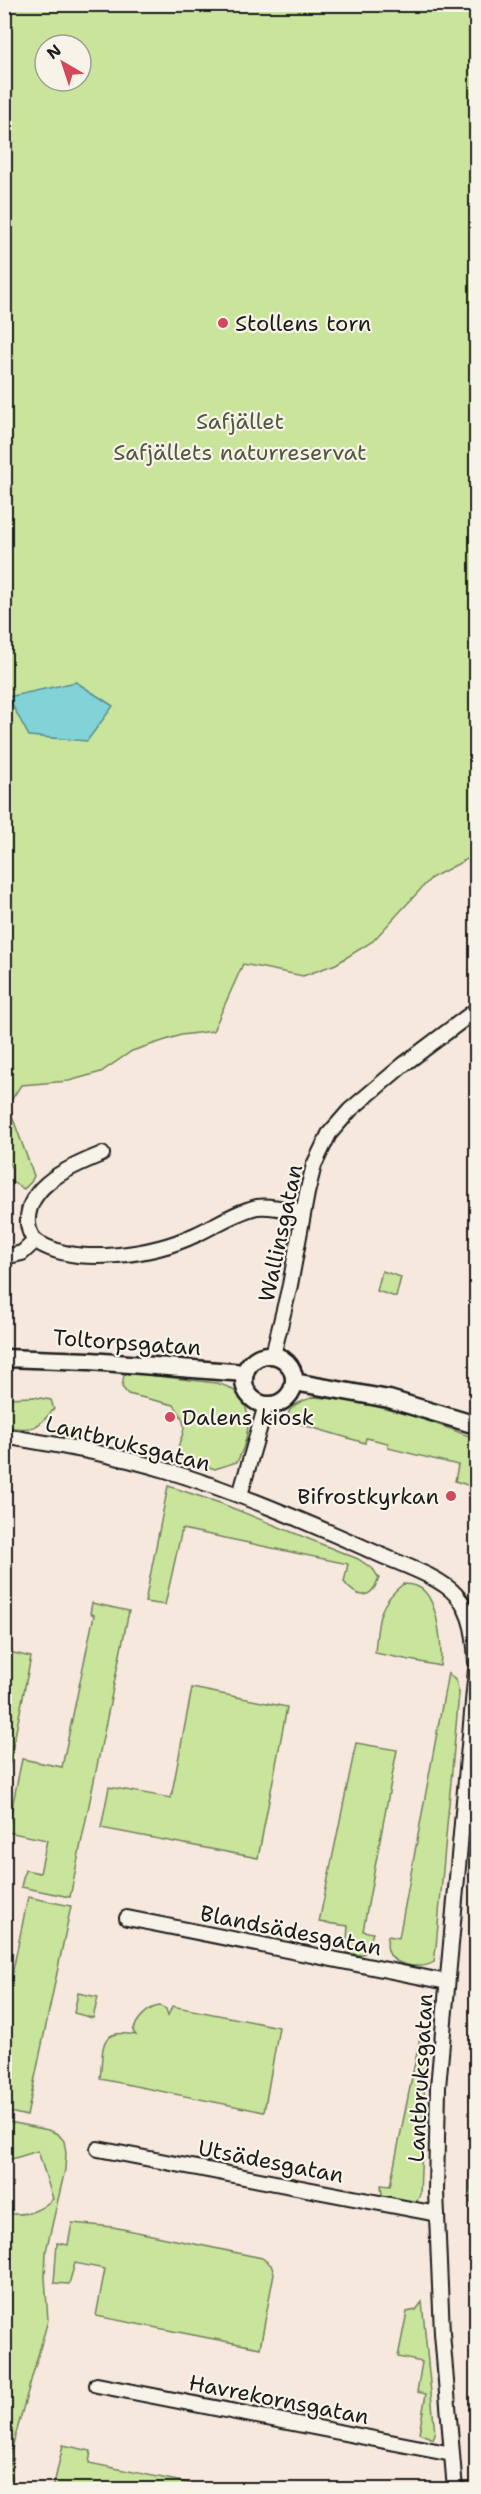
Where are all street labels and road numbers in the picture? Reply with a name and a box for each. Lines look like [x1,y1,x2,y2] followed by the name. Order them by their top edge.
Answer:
[252,1162,309,1304] street label: Wallinsgatan
[52,1323,202,1362] street label: Toltorpsgatan
[42,1409,213,1478] street label: Lantbruksgatan
[198,1899,384,1962] street label: Blandsädesgatan
[402,1993,439,2163] street label: Lantbruksgatan
[196,2133,346,2190] street label: Utsädesgatan
[186,2368,371,2431] street label: Havrekornsgatan

